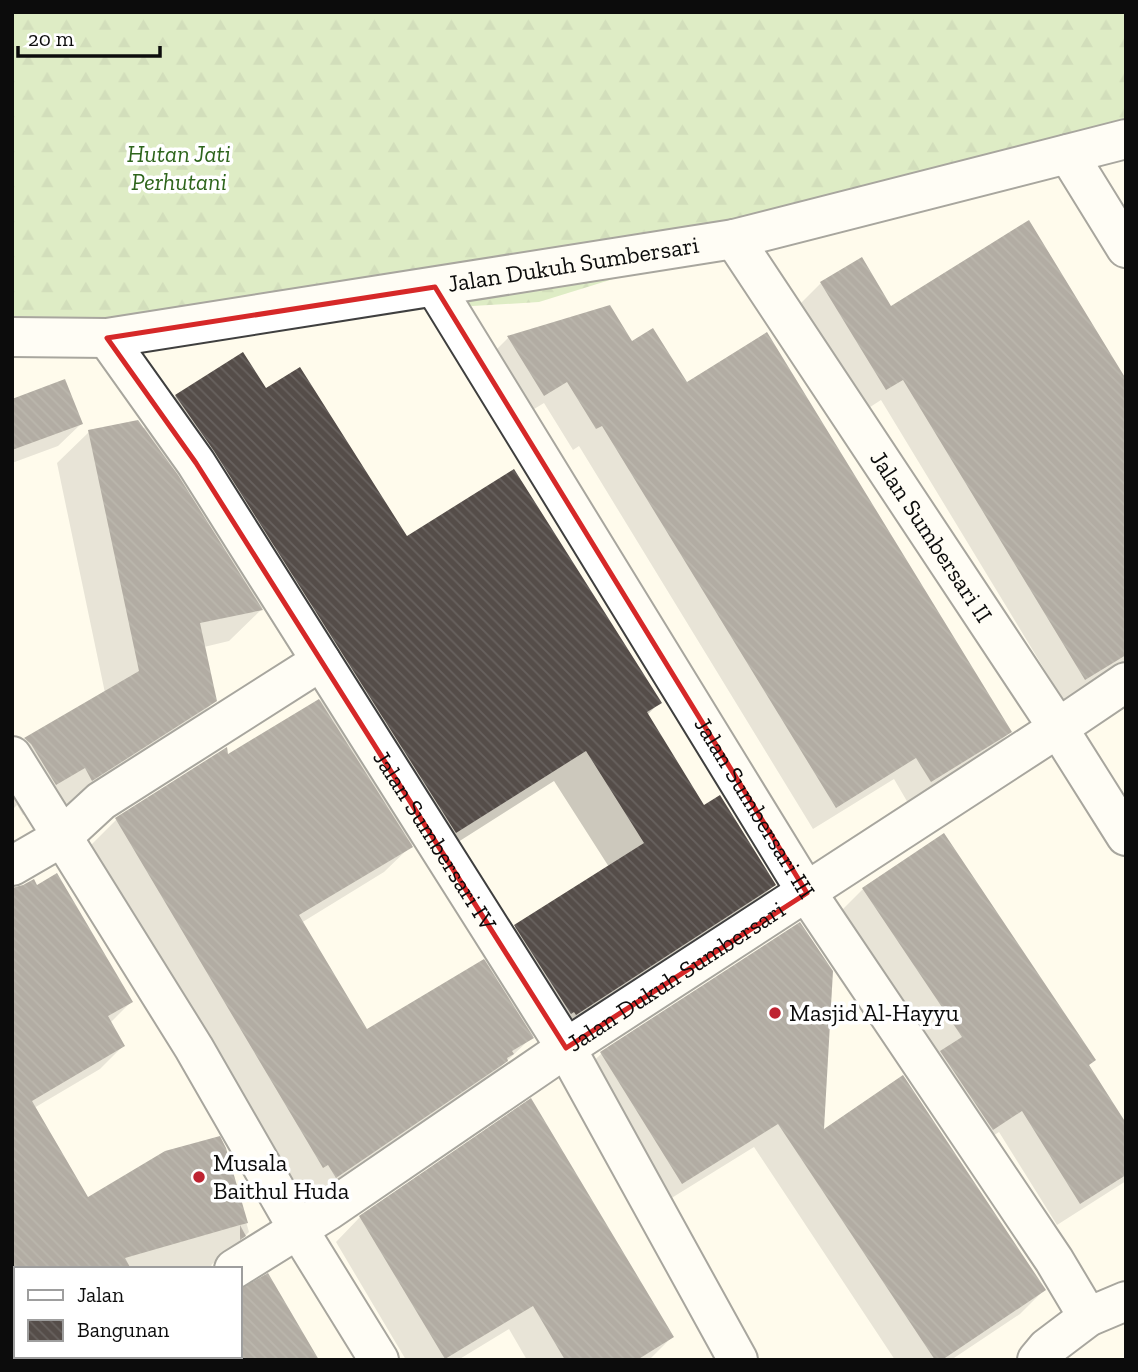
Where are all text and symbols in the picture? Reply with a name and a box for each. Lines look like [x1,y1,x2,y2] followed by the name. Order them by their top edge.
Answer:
[18,14,159,58] scale bar
[28,26,74,51] text: 20 m
[127,139,231,196] park label: Hutan Jati Perhutani
[445,230,701,298] street label: Jalan Dukuh Sumbersari
[864,445,999,628] street label: Jalan Sumbersari II
[688,711,822,904] street label: Jalan Sumbersari III
[367,745,503,936] street label: Jalan Sumbersari IV
[561,895,790,1058] street label: Jalan Dukuh Sumbersari
[789,998,960,1027] place label: Masjid Al-Hayyu
[767,1005,783,1021] marker: Masjid Al-Hayyu
[213,1148,350,1205] place label: Musala Baithul Huda
[191,1169,207,1185] marker: Musala Baithul Huda
[14,1267,242,1358] legend
[77,1282,124,1307] text: Jalan
[77,1317,169,1342] text: Bangunan

